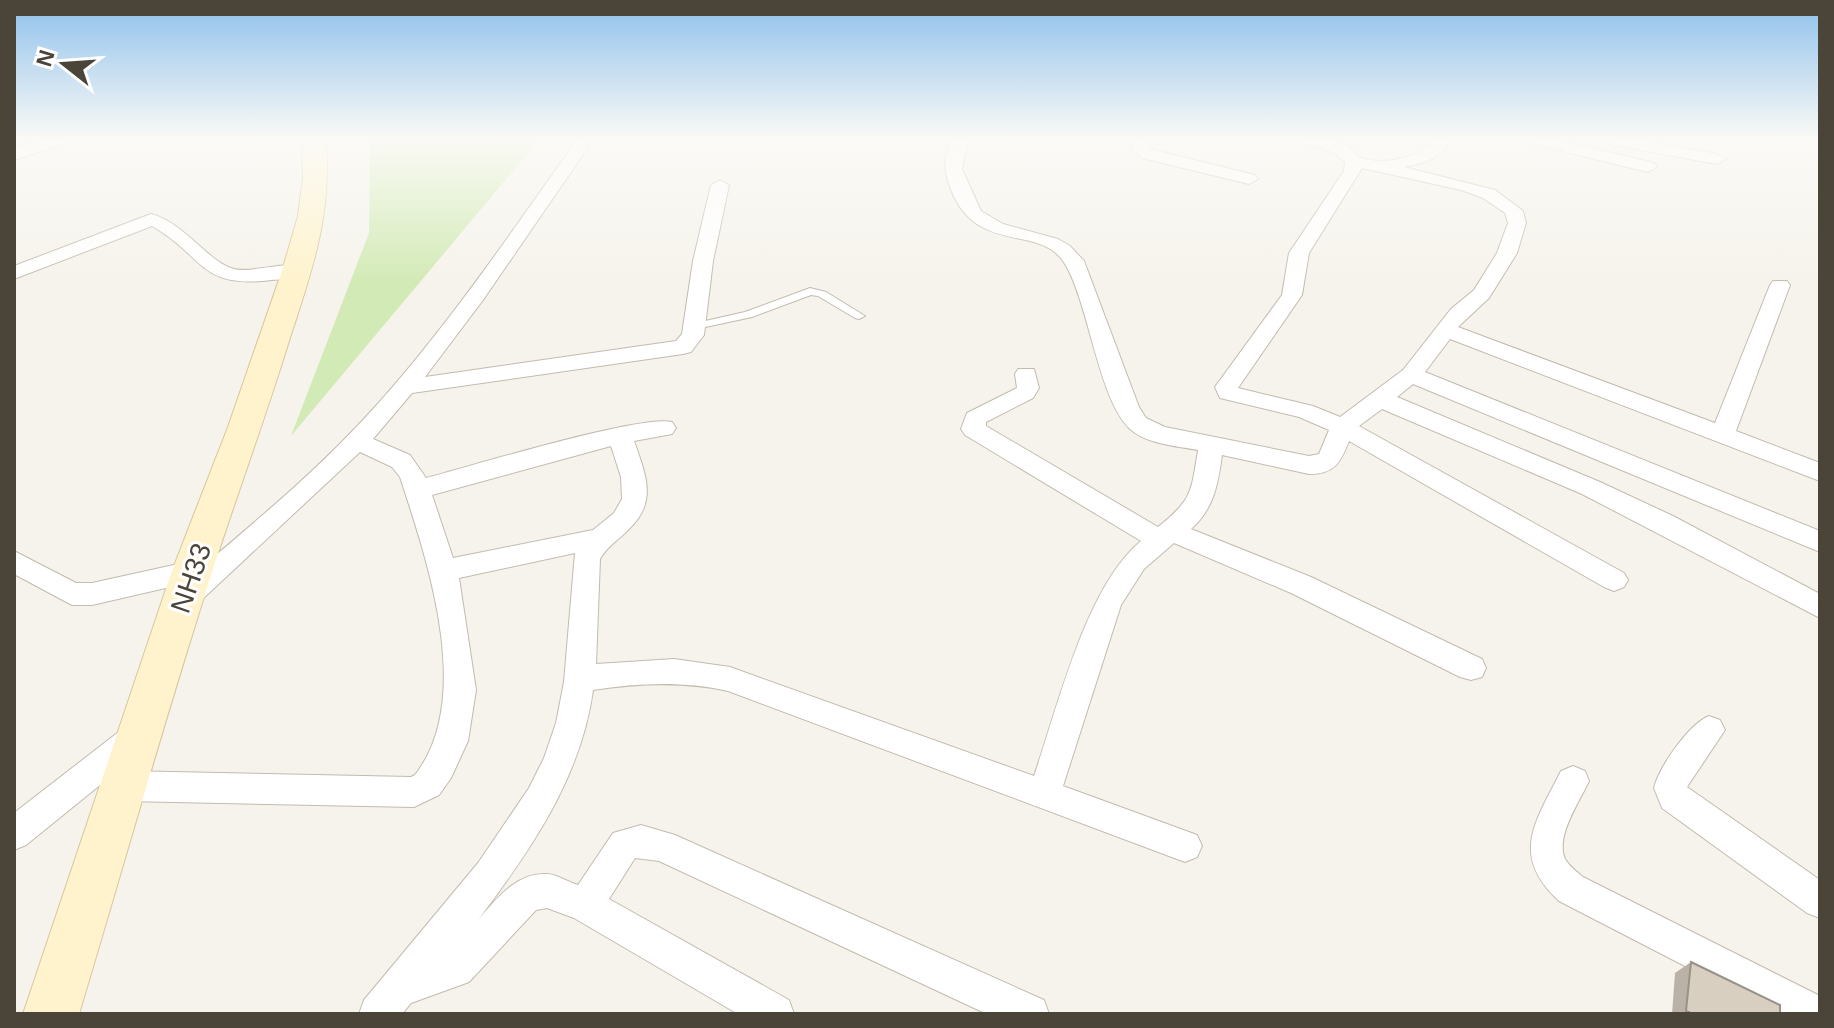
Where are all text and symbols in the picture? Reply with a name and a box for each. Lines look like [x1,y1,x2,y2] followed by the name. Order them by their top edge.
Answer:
[24,24,104,104] north arrow
[31,47,60,70] text: N
[165,539,217,617] street label: NH33

